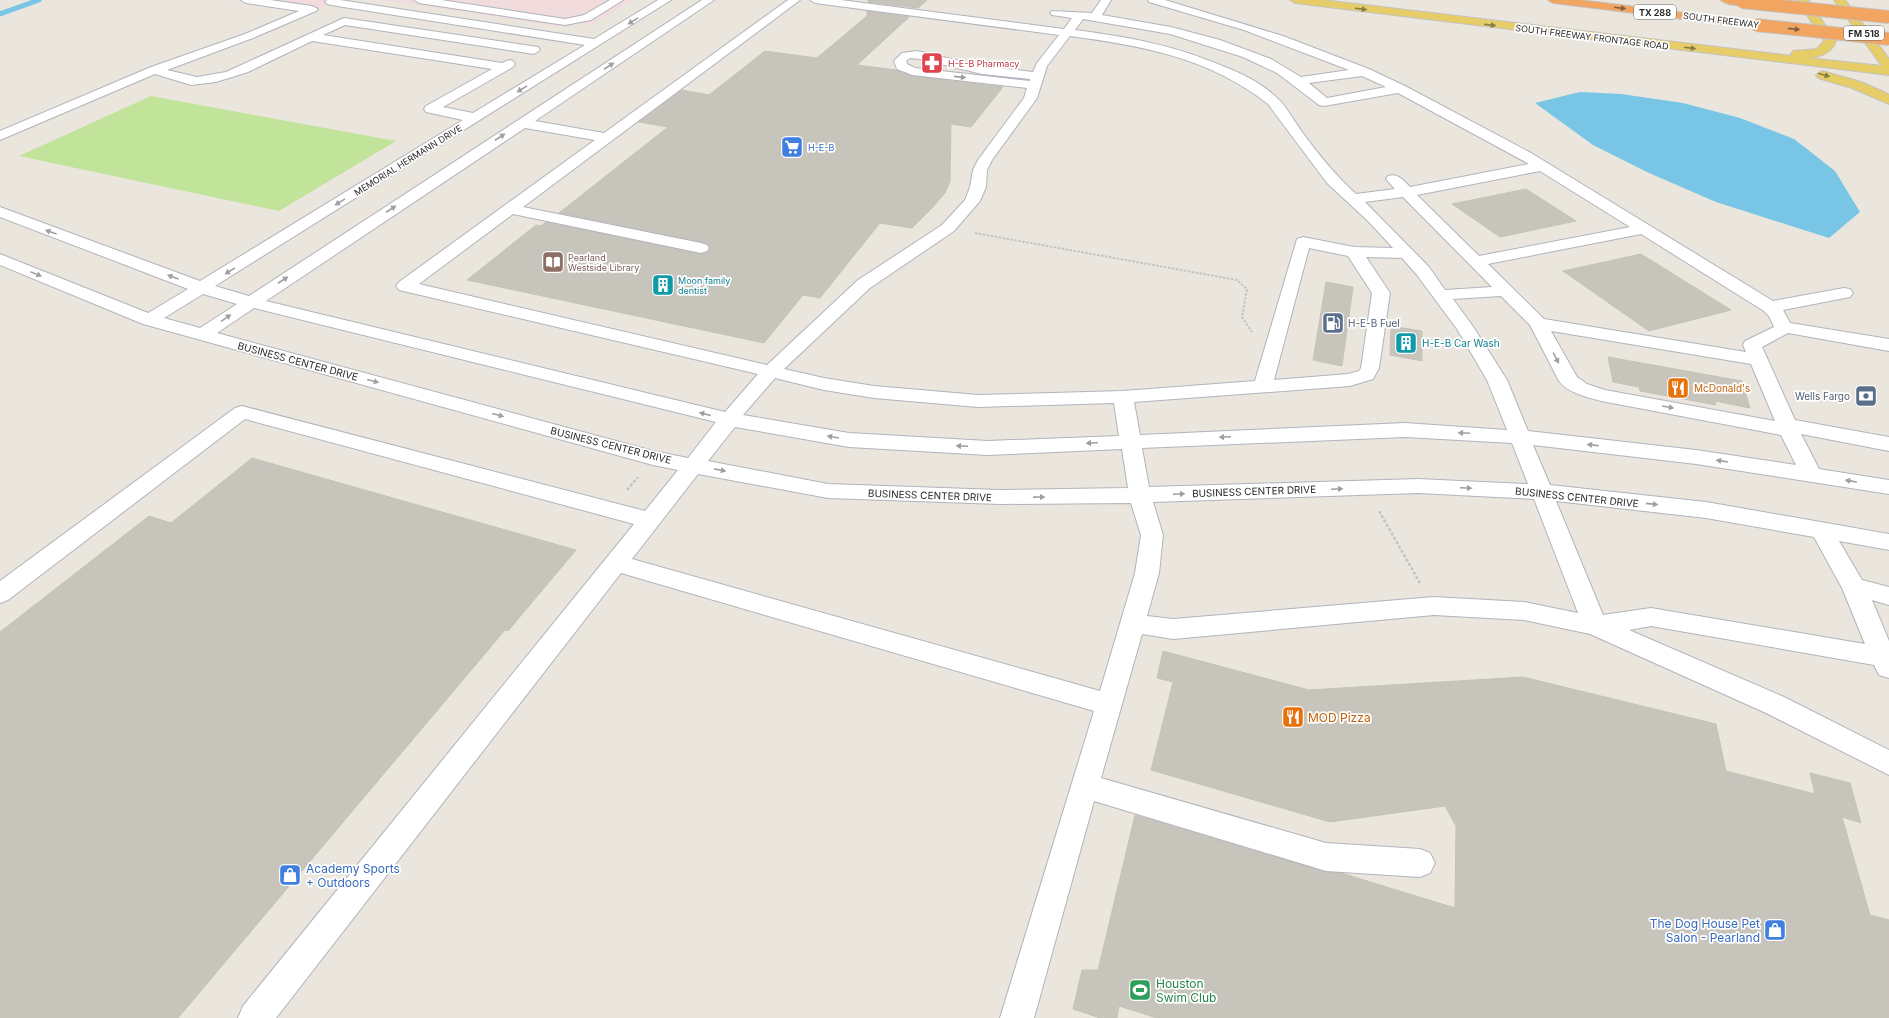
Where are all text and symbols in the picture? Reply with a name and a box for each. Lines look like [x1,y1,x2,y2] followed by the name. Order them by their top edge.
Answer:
[1614,5,1626,11] one-way arrow
[1634,5,1676,19] road number: TX 288
[1355,6,1367,12] one-way arrow
[1682,10,1760,30] street label: SOUTH FREEWAY
[627,17,639,24] one-way arrow
[1484,21,1497,28] one-way arrow
[1515,22,1669,52] street label: SOUTH FREEWAY FRONTAGE ROAD
[1788,26,1801,32] one-way arrow
[1844,26,1884,40] road number: FM 518
[1684,45,1696,52] one-way arrow
[919,50,945,76] pharmacy icon: H-E-B Pharmacy
[948,58,1019,69] place label: H-E-B Pharmacy
[603,62,614,70] one-way arrow
[1818,72,1830,78] one-way arrow
[954,74,967,80] one-way arrow
[517,85,527,93] one-way arrow
[352,122,464,198] street label: MEMORIAL HERMANN DRIVE
[494,134,506,141] one-way arrow
[779,134,805,160] supermarket icon: H-E-B
[808,142,834,153] place label: H-E-B
[335,198,346,206] one-way arrow
[386,205,397,213] one-way arrow
[45,228,57,234] one-way arrow
[540,249,566,275] library icon: Pearland Westside Library
[568,252,639,273] place label: Pearland Westside Library
[224,267,236,274] one-way arrow
[31,272,43,278] one-way arrow
[650,272,676,298] building icon: Moon family dentist
[167,273,179,279] one-way arrow
[678,275,730,296] place label: Moon family dentist
[278,276,288,284] one-way arrow
[1320,310,1346,336] fuel station icon: H-E-B Fuel
[221,314,231,322] one-way arrow
[1348,317,1400,329] place label: H-E-B Fuel
[1393,330,1419,356] building icon: H-E-B Car Wash
[1422,337,1500,349] place label: H-E-B Car Wash
[237,339,359,383] street label: BUSINESS CENTER DRIVE
[1553,352,1560,363] one-way arrow
[1665,375,1691,401] restaurant icon: McDonald's
[367,378,379,384] one-way arrow
[1694,382,1750,394] place label: McDonald's
[1853,383,1879,409] bank icon: Wells Fargo
[1795,390,1850,402] place label: Wells Fargo
[1662,405,1674,411] one-way arrow
[699,410,711,416] one-way arrow
[492,413,505,419] one-way arrow
[549,424,673,466] street label: BUSINESS CENTER DRIVE
[1457,430,1470,436] one-way arrow
[826,434,839,440] one-way arrow
[1219,434,1231,441] one-way arrow
[1086,440,1098,447] one-way arrow
[1587,442,1599,448] one-way arrow
[956,443,968,450] one-way arrow
[1716,458,1728,464] one-way arrow
[713,468,726,474] one-way arrow
[1844,478,1857,484] one-way arrow
[1192,483,1316,499] street label: BUSINESS CENTER DRIVE
[1331,485,1343,492] one-way arrow
[1460,485,1473,491] one-way arrow
[1515,485,1639,509] street label: BUSINESS CENTER DRIVE
[868,487,992,503] street label: BUSINESS CENTER DRIVE
[1173,491,1186,497] one-way arrow
[1033,494,1046,500] one-way arrow
[1646,501,1658,507] one-way arrow
[1280,704,1306,730] restaurant icon: MOD Pizza
[1308,710,1371,725] place label: MOD Pizza
[306,861,400,890] place label: Academy Sports + Outdoors
[277,862,303,888] shop icon: Academy Sports + Outdoors
[1650,916,1760,945] place label: The Dog House Pet Salon - Pearland
[1762,917,1788,943] shop icon: The Dog House Pet Salon - Pearland
[1156,976,1216,1005] place label: Houston Swim Club
[1127,977,1153,1003] sports icon: Houston Swim Club

